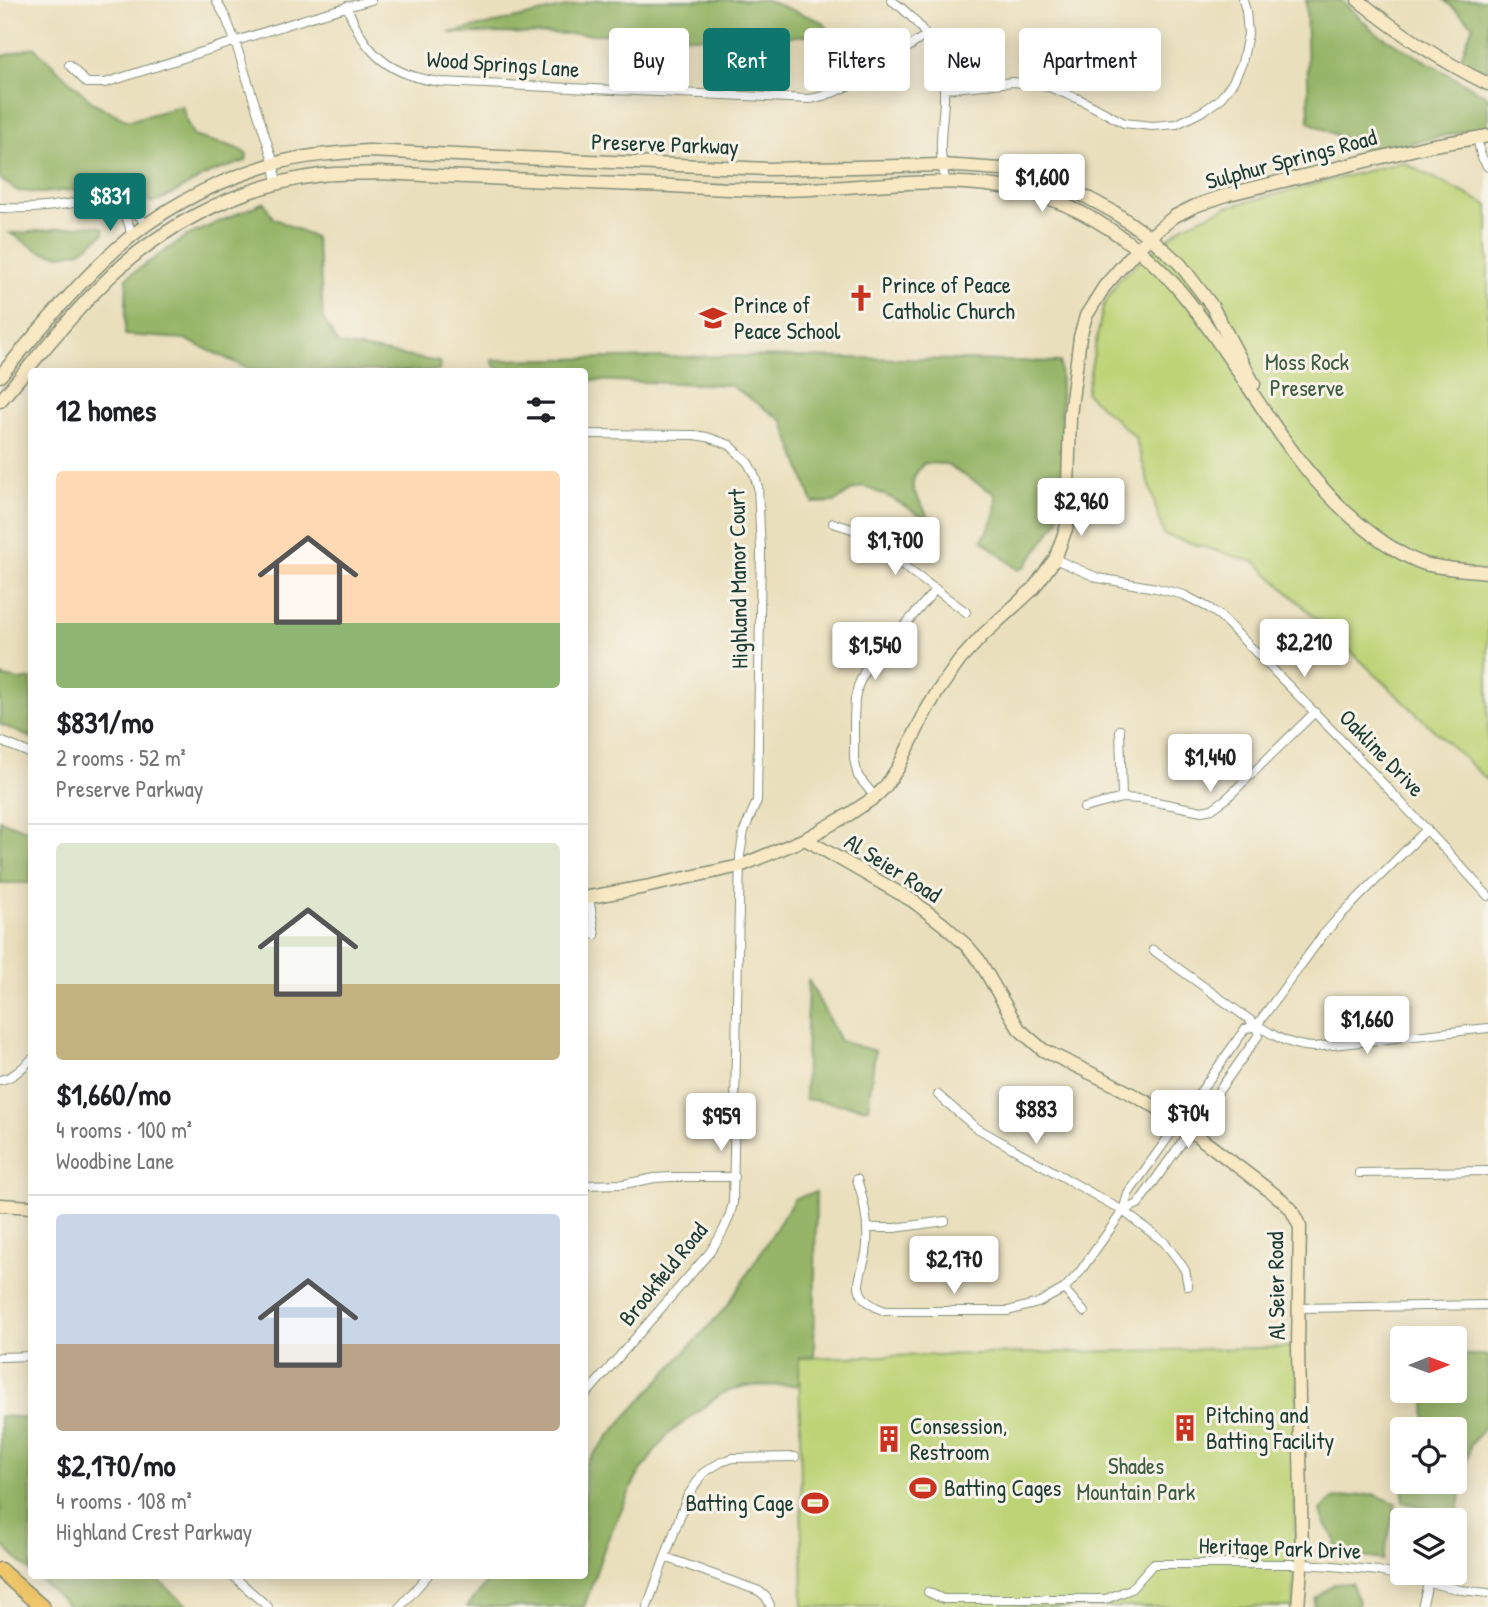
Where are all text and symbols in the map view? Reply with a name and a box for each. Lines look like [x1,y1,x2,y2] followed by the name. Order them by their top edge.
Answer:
[609,28,689,91] chip: Buy
[703,28,790,91] chip: Rent
[804,28,910,91] chip: Filters
[924,28,1005,91] chip: New
[1019,28,1161,91] chip: Apartment
[425,43,581,84] street label: Wood Springs Lane
[1202,121,1380,196] street label: Sulphur Springs Road
[591,125,740,162] street label: Preserve Parkway
[985,154,1099,214] pin: $1,600
[1015,161,1069,192] text: $1,600
[69,174,151,233] pin: $831
[90,180,130,211] text: $831
[882,269,1015,326] place label: Prince of Peace Catholic Church
[846,283,876,313] church icon: Prince of Peace Catholic Church
[734,289,841,346] place label: Prince of Peace School
[698,303,728,333] school or university icon: Prince of Peace School
[1265,346,1350,403] park label: Moss Rock Preserve
[56,390,156,430] text: 12 homes
[522,391,560,429] icon: filters
[1024,478,1138,538] pin: $2,960
[1054,485,1109,516] text: $2,960
[720,488,755,669] street label: Highland Manor Court
[245,517,371,643] icon: home
[838,518,952,577] pin: $1,700
[867,524,923,555] text: $1,700
[1247,620,1361,679] pin: $2,210
[818,622,932,682] pin: $1,540
[1276,626,1332,657] text: $2,210
[848,629,902,660] text: $1,540
[56,702,154,742] text: $831/mo
[1333,702,1432,803] street label: Oakline Drive
[1153,734,1267,794] pin: $1,440
[1184,741,1236,772] text: $1,440
[56,742,186,773] text: 2 rooms · 52 m²
[56,773,203,804] text: Preserve Parkway
[839,826,948,909] street label: Al Seier Road
[245,889,371,1015] icon: home
[1310,996,1424,1056] pin: $1,660
[1340,1003,1394,1034] text: $1,660
[56,1074,171,1114] text: $1,660/mo
[995,1086,1077,1146] pin: $883
[1147,1090,1229,1150] pin: $704
[1015,1093,1057,1124] text: $883
[680,1094,762,1153] pin: $959
[1167,1097,1209,1128] text: $704
[702,1100,740,1131] text: $959
[56,1114,192,1145] text: 4 rooms · 100 m²
[56,1145,174,1176] text: Woodbine Lane
[611,1215,714,1332] street label: Brookfield Road
[1259,1231,1292,1341] street label: Al Seier Road
[897,1236,1011,1296] pin: $2,170
[925,1243,983,1274] text: $2,170
[245,1260,371,1386] icon: home
[1390,1326,1466,1404] north arrow
[1390,1326,1467,1585] map controls
[1206,1399,1334,1456] place label: Pitching and Batting Facility
[910,1410,1007,1467] place label: Consession, Restroom
[1170,1413,1200,1443] building icon: Pitching and Batting Facility
[1390,1417,1467,1494] button: locate
[874,1424,904,1454] building icon: Consession, Restroom
[56,1445,176,1485] text: $2,170/mo
[1077,1450,1196,1507] park label: Shades Mountain Park
[944,1472,1062,1503] place label: Batting Cages
[908,1473,938,1503] sports icon: Batting Cages
[56,1485,192,1516] text: 4 rooms · 108 m²
[685,1487,794,1518] place label: Batting Cage
[800,1488,830,1518] sports icon: Batting Cage
[1390,1508,1467,1585] button: layers
[56,1516,252,1547] text: Highland Crest Parkway
[1198,1529,1362,1566] street label: Heritage Park Drive

